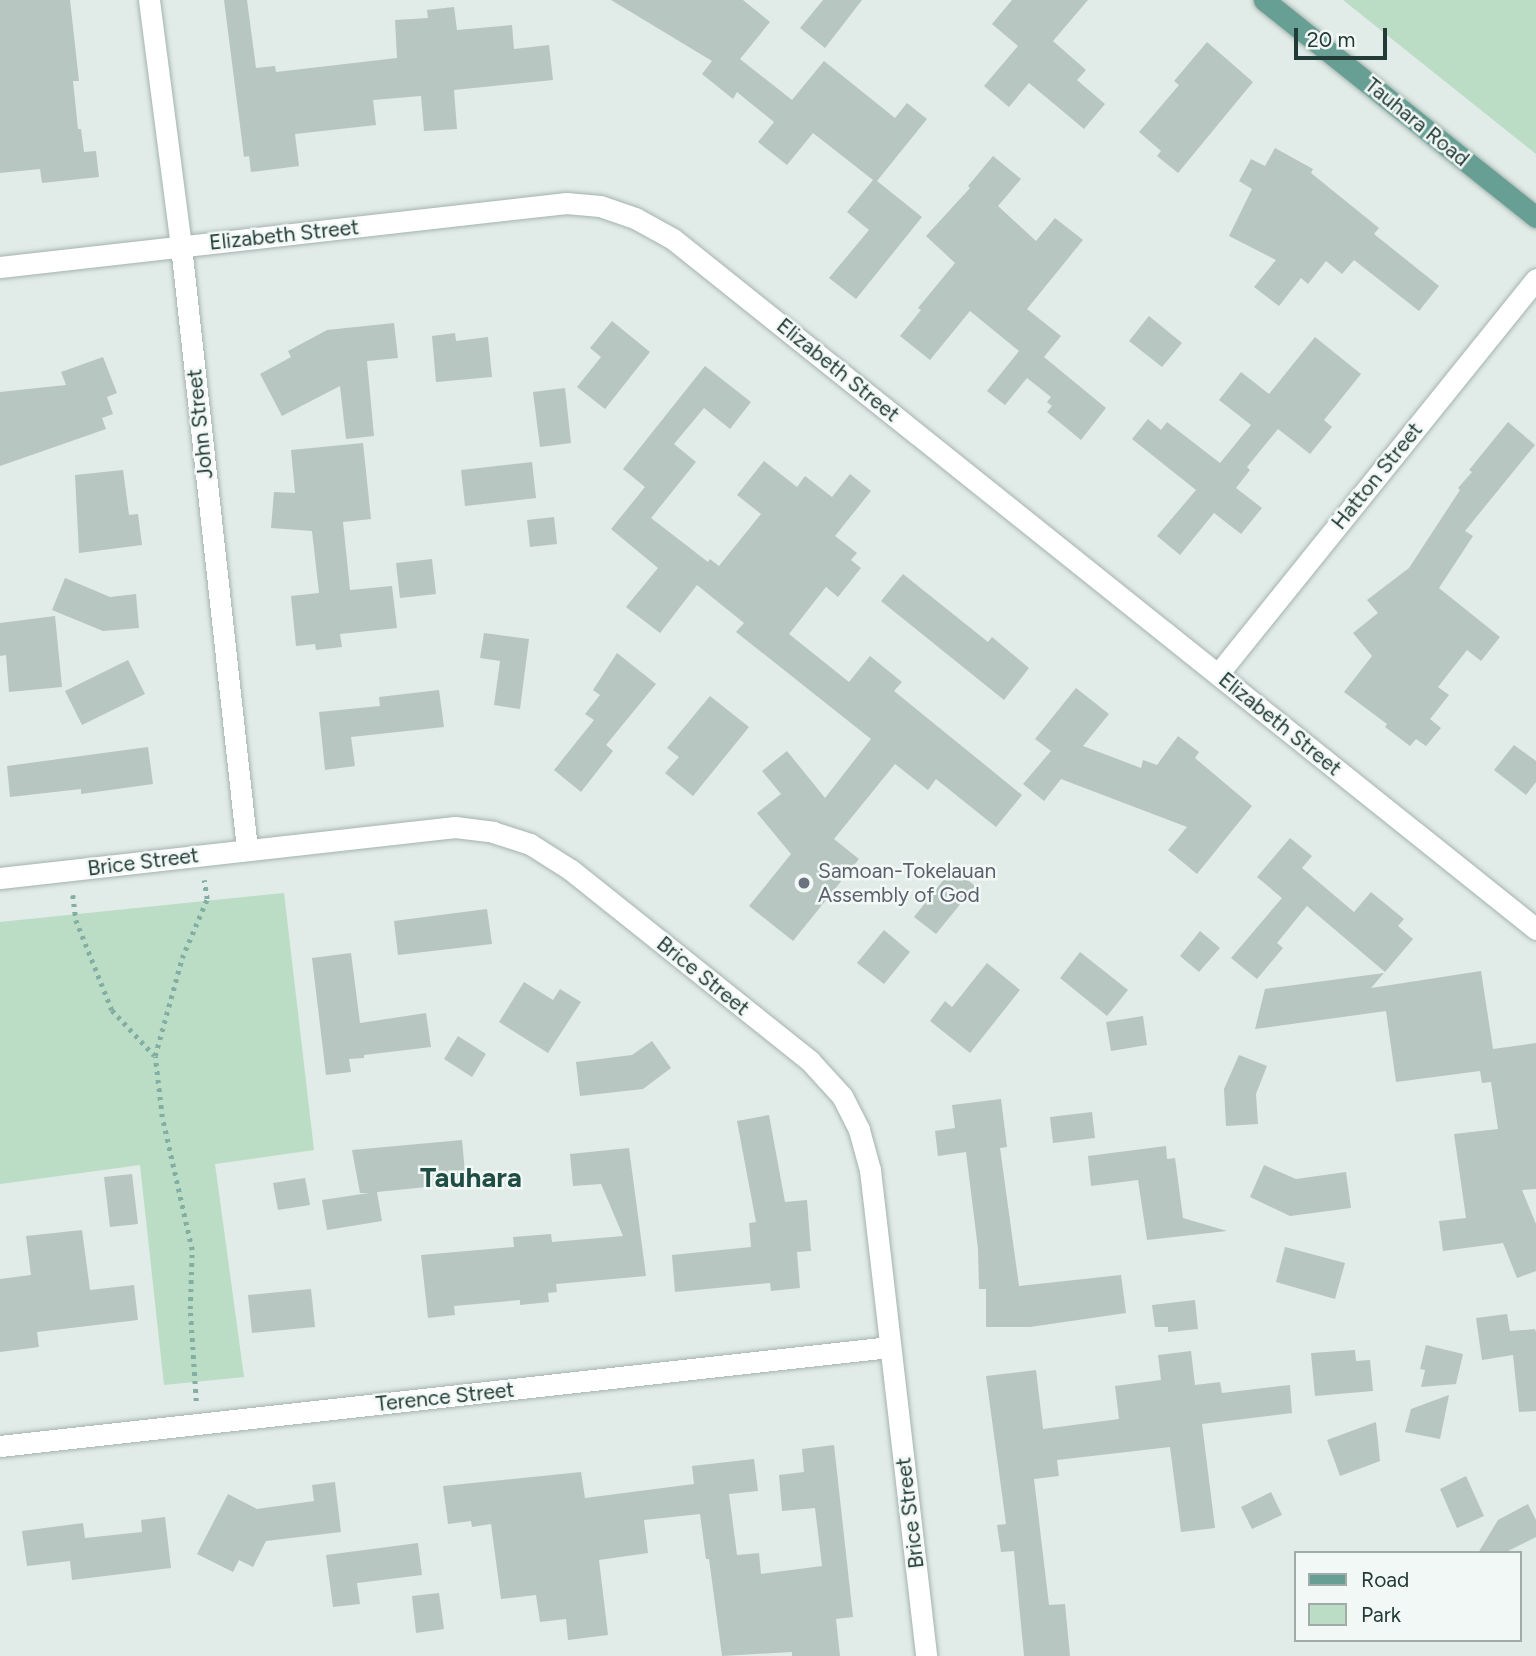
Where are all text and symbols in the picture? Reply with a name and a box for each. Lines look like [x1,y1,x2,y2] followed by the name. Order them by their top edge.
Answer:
[1298,14,1391,58] scale bar
[1307,27,1355,52] text: 20 m
[1360,72,1474,172] street label: Tauhara Road
[208,215,360,255] street label: Elizabeth Street
[772,313,904,427] street label: Elizabeth Street
[182,368,218,480] street label: John Street
[1326,417,1428,535] street label: Hatton Street
[1214,667,1346,781] street label: Elizabeth Street
[86,843,200,881] street label: Brice Street
[818,858,996,908] place label: Samoan-Tokelauan Assembly of God
[796,875,812,891] marker: Samoan-Tokelauan Assembly of God
[652,931,754,1021] street label: Brice Street
[420,1160,522,1194] district label: Tauhara
[375,1377,515,1417] street label: Terence Street
[891,1456,929,1570] street label: Brice Street
[1294,1551,1522,1642] legend
[1361,1567,1409,1592] text: Road
[1361,1602,1401,1627] text: Park

